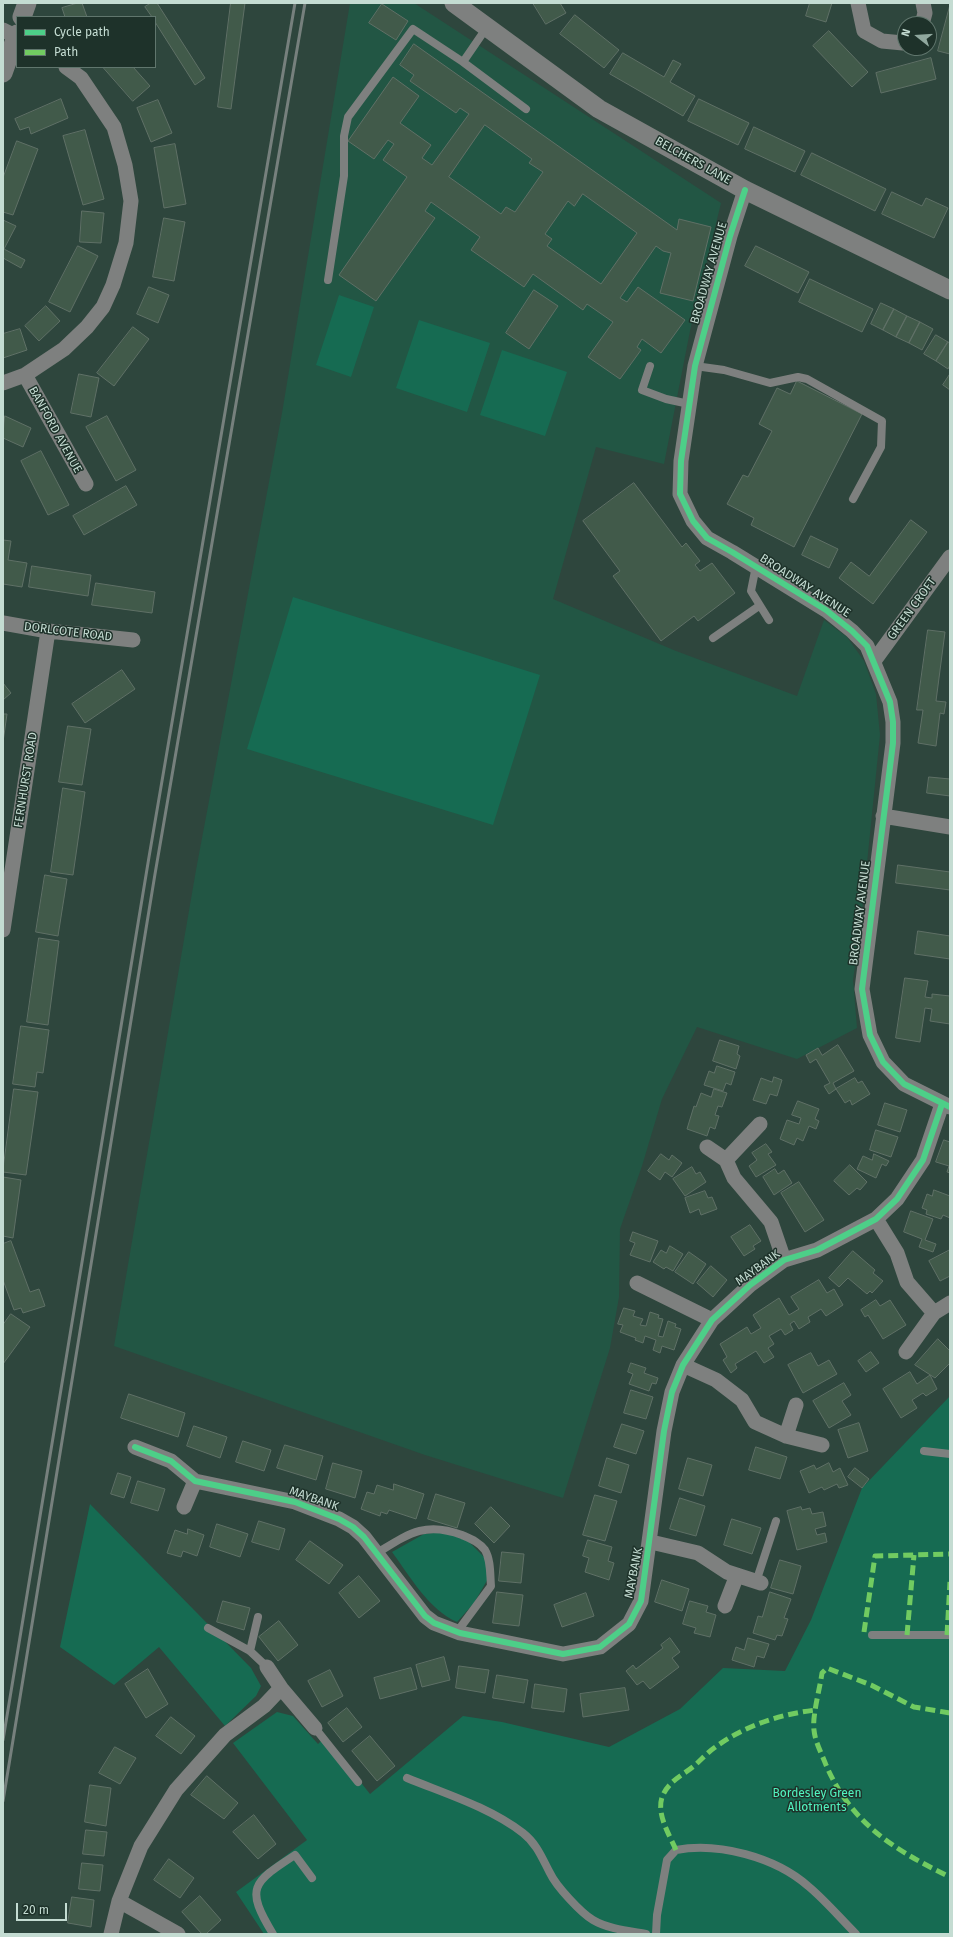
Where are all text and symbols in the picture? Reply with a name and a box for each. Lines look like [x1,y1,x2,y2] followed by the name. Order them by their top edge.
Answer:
[16,16,156,68] legend
[897,16,937,56] north arrow
[54,25,110,39] text: Cycle path
[899,27,913,38] text: N
[54,45,78,59] text: Path
[652,134,734,188] street label: BELCHERS LANE
[688,220,730,326] street label: BROADWAY AVENUE
[25,384,85,476] street label: BANFORD AVENUE
[757,551,853,621] street label: BROADWAY AVENUE
[885,575,939,643] street label: GREEN CROFT
[23,619,113,645] street label: DORLCOTE ROAD
[11,731,41,829] street label: FERNHURST ROAD
[846,860,874,966] street label: BROADWAY AVENUE
[733,1247,783,1289] street label: MAYBANK
[287,1484,341,1514] street label: MAYBANK
[622,1546,646,1600] street label: MAYBANK
[773,1787,861,1815] park label: Bordesley Green Allotments
[18,1895,69,1921] scale bar
[23,1903,49,1917] text: 20 m

